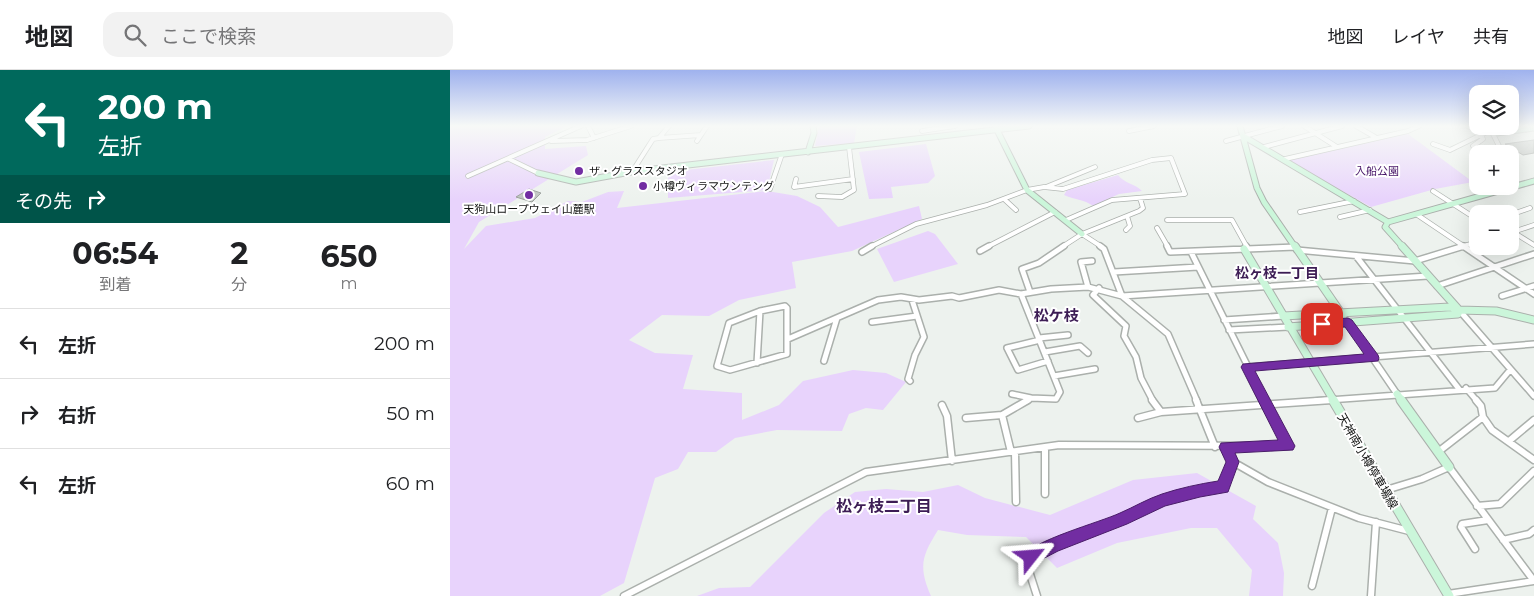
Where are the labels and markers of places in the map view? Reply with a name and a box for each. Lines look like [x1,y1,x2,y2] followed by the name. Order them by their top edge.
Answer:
[589,164,688,178] place label: ザ・グラススタジオ
[573,165,585,177] marker: ザ・グラススタジオ
[653,179,774,193] place label: 小樽ヴィラマウンテング
[637,180,649,192] marker: 小樽ヴィラマウンテング
[523,189,535,201] marker: 天狗山ロープウェイ山麓駅
[463,202,595,216] place label: 天狗山ロープウェイ山麓駅
[1301,303,1343,345] pin

